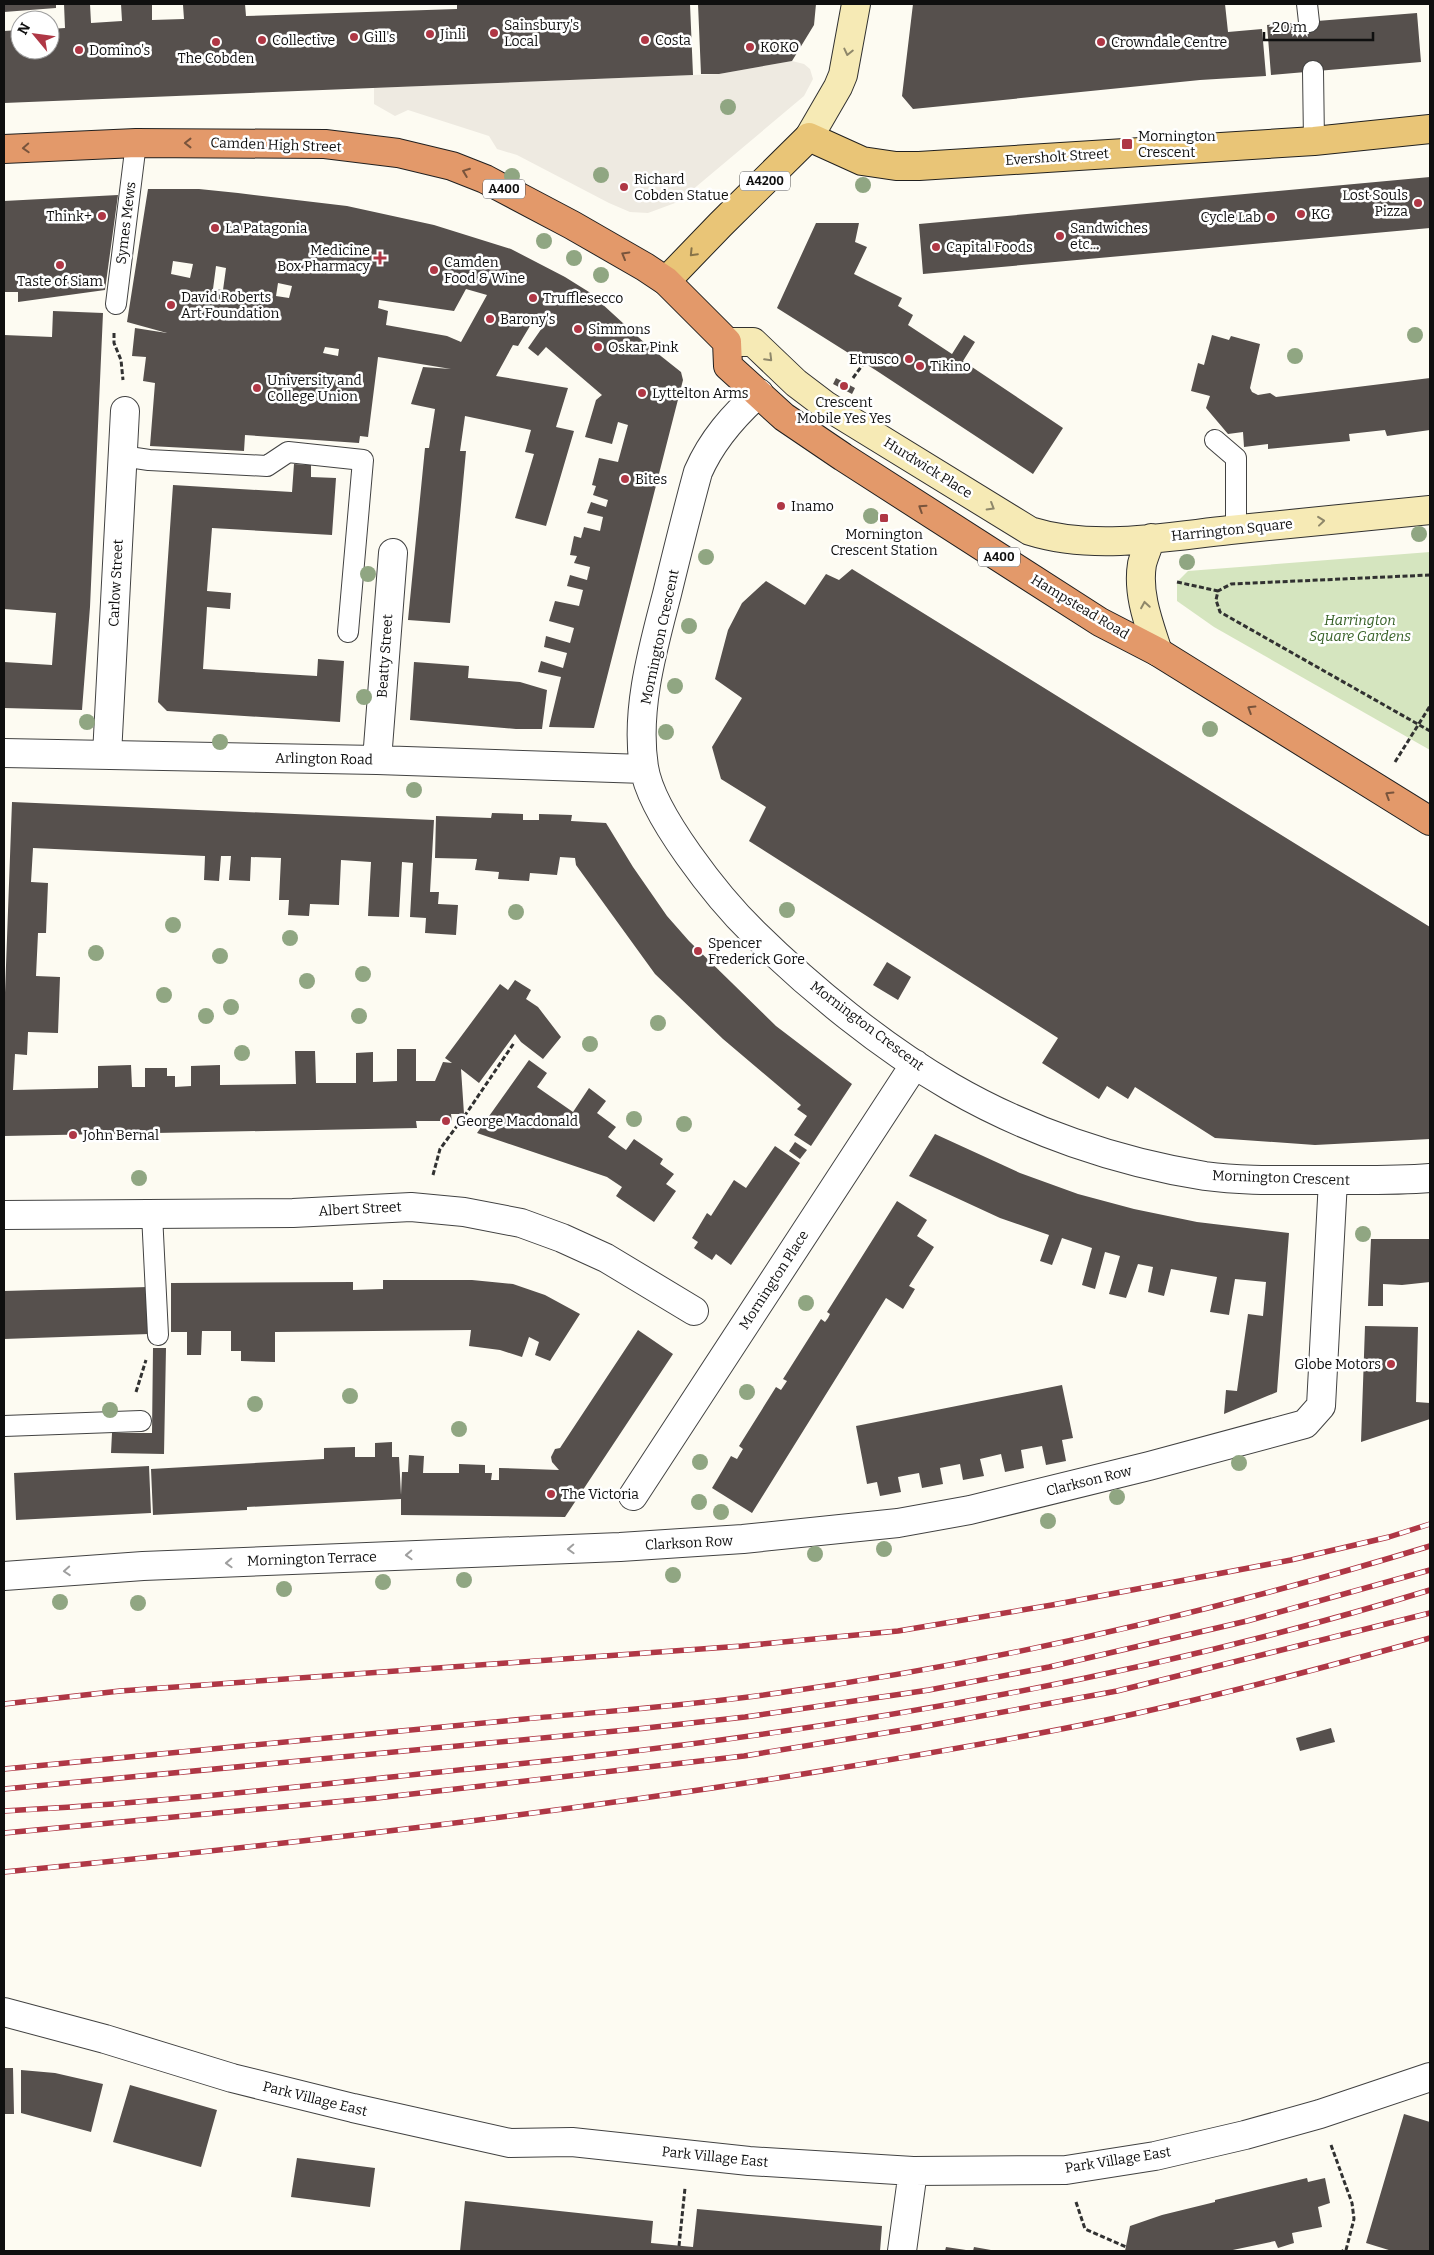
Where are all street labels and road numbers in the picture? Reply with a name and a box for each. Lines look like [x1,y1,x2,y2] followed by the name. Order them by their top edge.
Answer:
[210,134,342,156] street label: Camden High Street
[1005,145,1109,169] street label: Eversholt Street
[740,172,790,190] road number: A4200
[483,180,525,198] road number: A400
[113,181,139,265] street label: Symes Mews
[881,434,975,502] street label: Hurdwick Place
[1170,515,1294,545] street label: Harrington Square
[105,539,127,627] street label: Carlow Street
[978,548,1020,566] road number: A400
[637,568,683,706] street label: Mornington Crescent
[1028,571,1132,643] street label: Hampstead Road
[374,614,396,698] street label: Beatty Street
[275,750,373,768] street label: Arlington Road
[807,978,927,1074] street label: Mornington Crescent
[1212,1167,1350,1189] street label: Mornington Crescent
[318,1198,402,1220] street label: Albert Street
[736,1227,812,1333] street label: Mornington Place
[1044,1462,1134,1500] street label: Clarkson Row
[645,1532,734,1554] street label: Clarkson Row
[247,1548,377,1570] street label: Mornington Terrace
[261,2078,369,2120] street label: Park Village East
[661,2143,769,2171] street label: Park Village East
[1064,2143,1172,2177] street label: Park Village East

